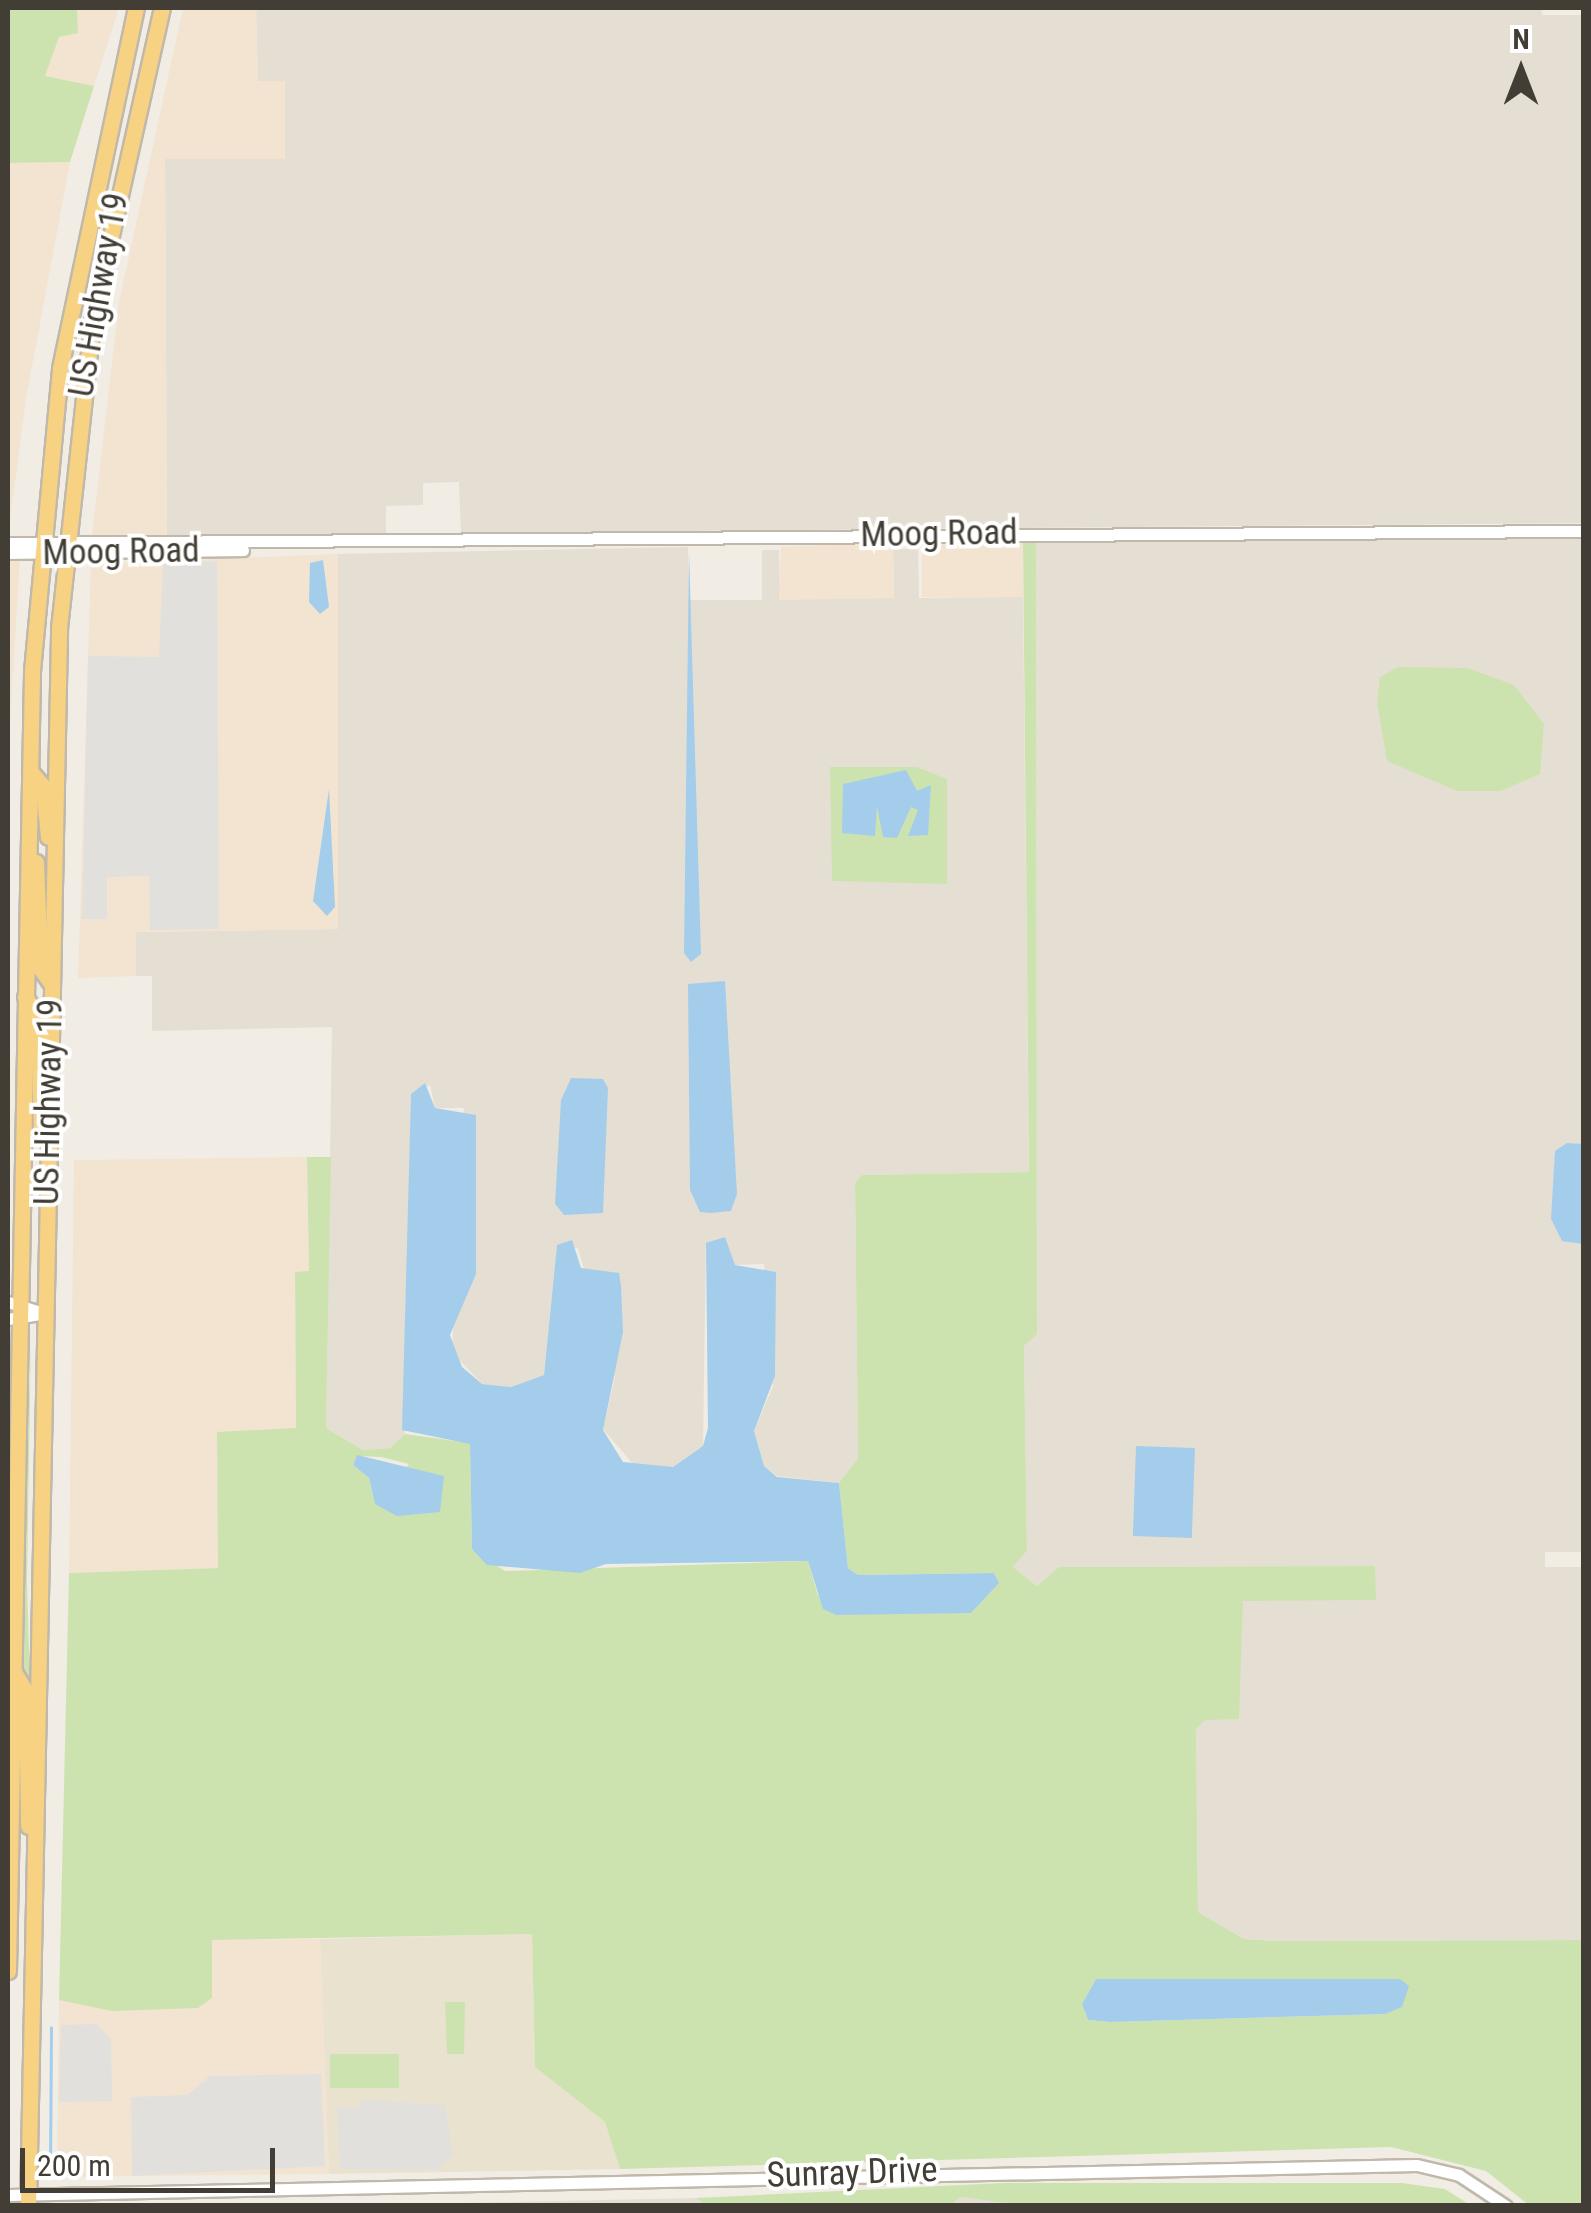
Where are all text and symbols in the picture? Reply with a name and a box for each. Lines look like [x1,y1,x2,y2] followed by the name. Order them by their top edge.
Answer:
[1471,20,1571,120] north arrow
[1512,23,1530,56] text: N
[60,190,138,400] street label: US Highway 19
[860,512,1018,556] street label: Moog Road
[42,530,200,574] street label: Moog Road
[26,999,72,1205] street label: US Highway 19
[25,2128,280,2190] scale bar
[37,2148,111,2183] text: 200 m
[766,2149,938,2197] street label: Sunray Drive

